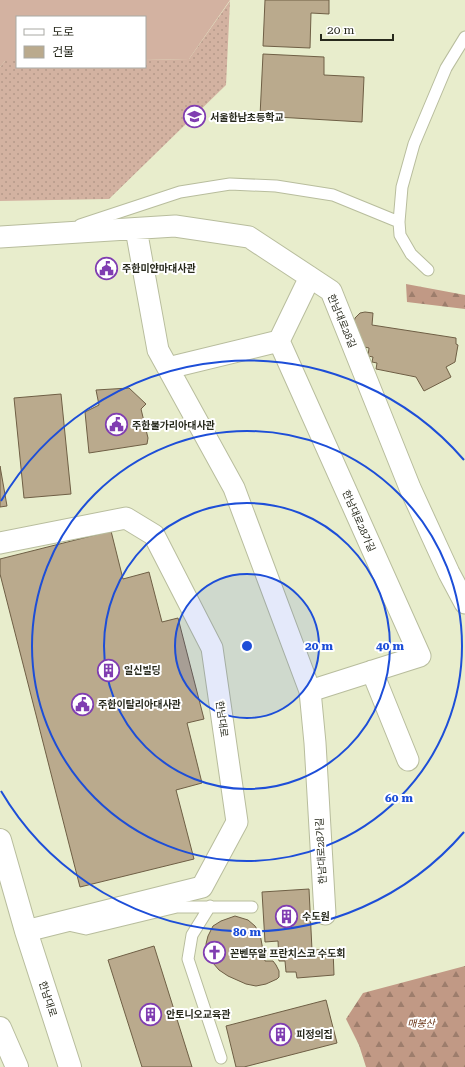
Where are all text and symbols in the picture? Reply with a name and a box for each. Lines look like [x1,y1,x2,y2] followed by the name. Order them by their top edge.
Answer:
[16,16,146,68] legend
[321,16,393,42] scale bar
[327,23,354,37] text: 20 m
[52,25,74,39] text: 도로
[52,45,74,59] text: 건물
[182,104,208,130] school or university icon: 서울한남초등학교
[210,111,284,123] place label: 서울한남초등학교
[93,255,119,281] public building icon: 주한미얀마대사관
[122,263,196,274] place label: 주한미얀마대사관
[326,293,358,349] street label: 한남대로28길
[103,412,129,438] public building icon: 주한불가리아대사관
[132,420,215,431] place label: 주한불가리아대사관
[340,488,378,554] street label: 한남대로28가길
[240,639,254,653] centre of rings
[305,639,333,653] text: 20 m
[376,639,404,653] text: 40 m
[95,657,121,683] building icon: 일신빌딩
[124,665,161,676] place label: 일신빌딩
[69,691,95,717] public building icon: 주한이탈리아대사관
[98,699,181,710] place label: 주한이탈리아대사관
[214,700,230,738] street label: 한남대로
[385,791,413,805] text: 60 m
[314,818,328,884] street label: 한남대로28가길
[274,903,300,929] building icon: 수도원
[302,911,330,922] place label: 수도원
[233,925,261,939] text: 80 m
[201,940,227,966] church icon: 꼰벤뚜알 프란치스코 수도회
[230,948,345,959] place label: 꼰벤뚜알 프란치스코 수도회
[37,980,59,1018] street label: 한남대로
[137,1001,163,1027] building icon: 안토니오교육관
[166,1009,230,1020] place label: 안토니오교육관
[407,1018,437,1029] park label: 매봉산
[268,1021,294,1047] building icon: 피정의집
[296,1029,333,1040] place label: 피정의집

